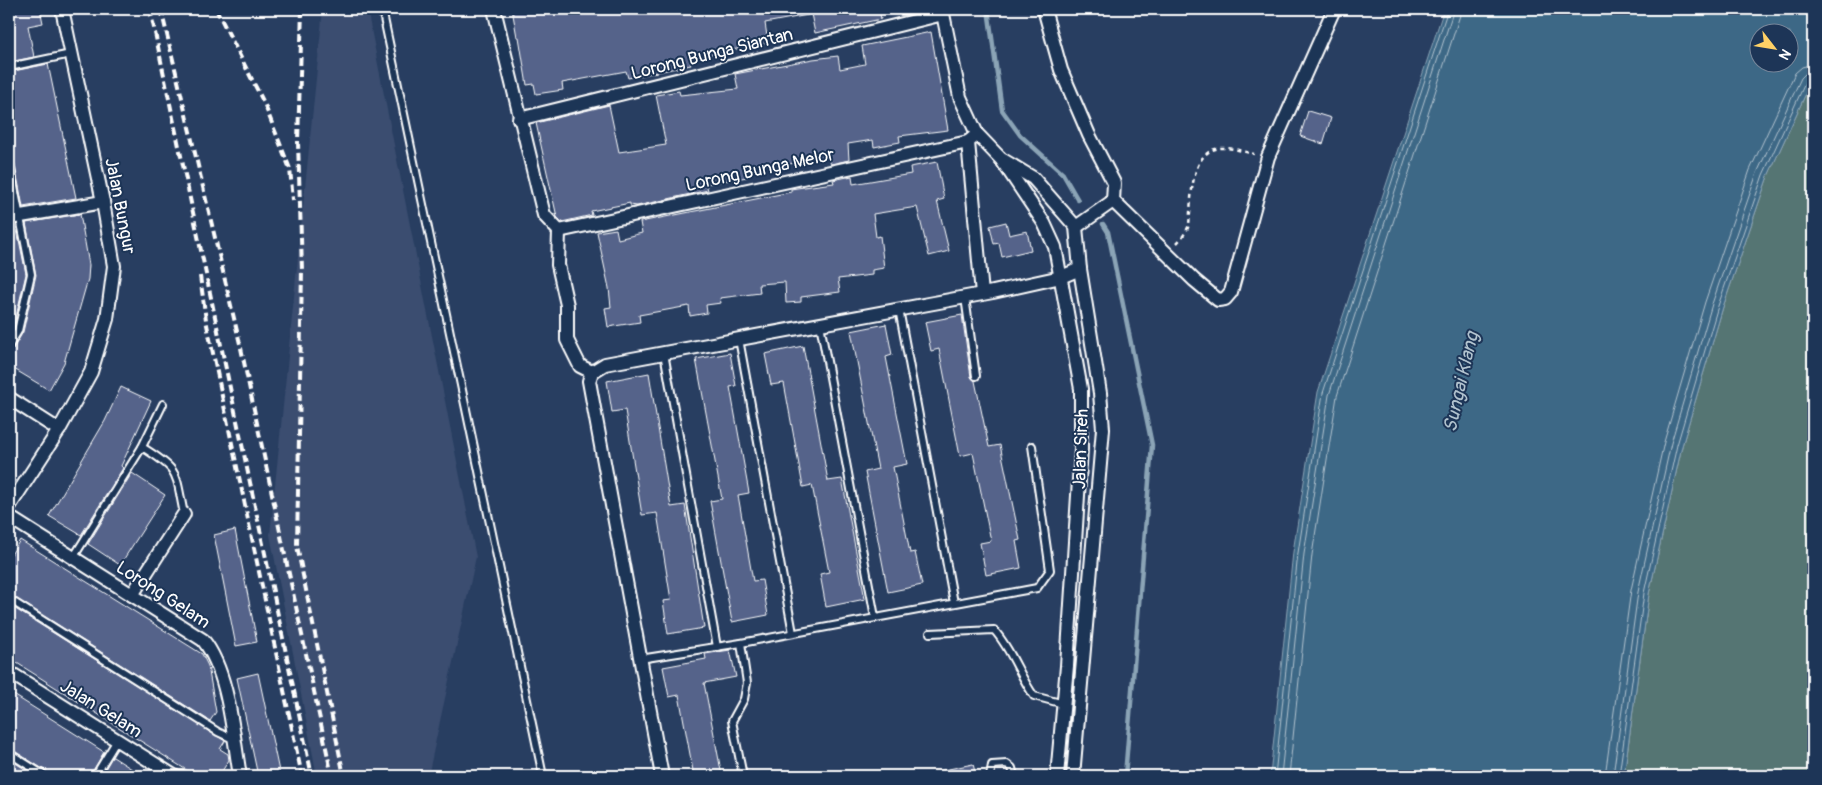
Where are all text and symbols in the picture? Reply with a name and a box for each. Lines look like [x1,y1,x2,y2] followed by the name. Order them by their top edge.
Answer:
[1750,22,1800,72] north arrow
[629,23,795,85] street label: Lorong Bunga Siantan
[1775,46,1794,63] text: N
[684,143,837,197] street label: Lorong Bunga Melor
[99,156,141,256] street label: Jalan Bungur
[1438,328,1484,434] water label: Sungai Klang
[1068,408,1094,490] street label: Jalan Sireh
[111,556,215,634] street label: Lorong Gelam
[56,675,146,743] street label: Jalan Gelam

